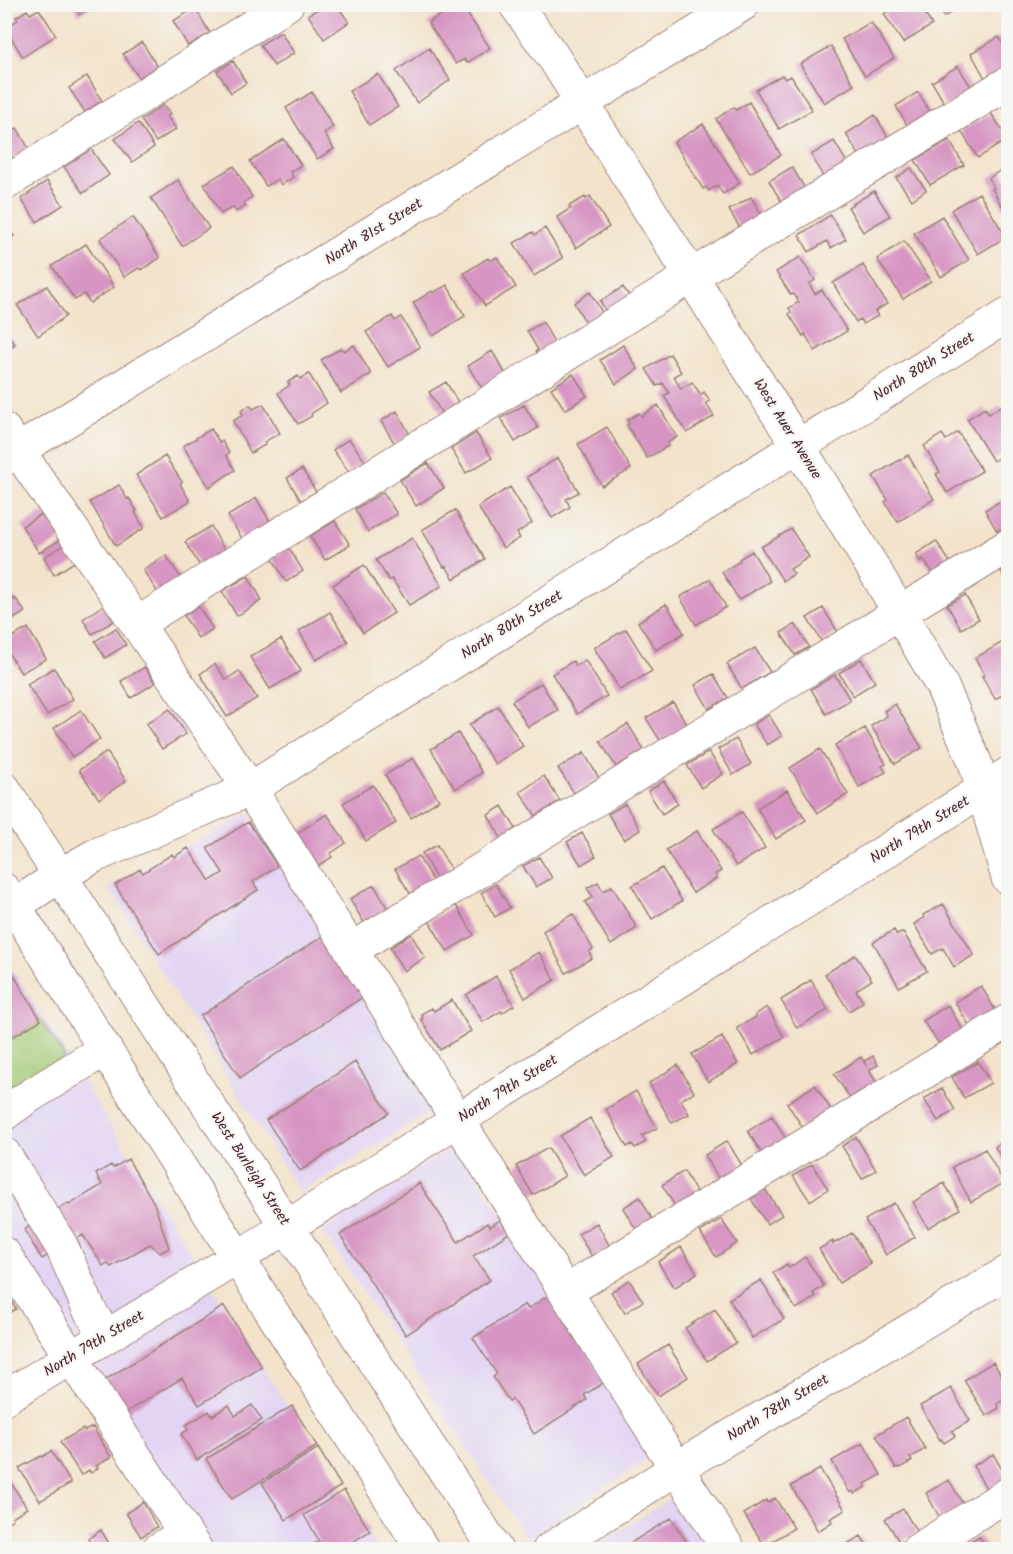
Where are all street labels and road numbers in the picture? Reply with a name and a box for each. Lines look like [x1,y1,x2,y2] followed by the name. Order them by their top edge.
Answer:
[320,192,428,272] street label: North 81st Street
[868,326,980,408] street label: North 80th Street
[746,374,828,484] street label: West Auer Avenue
[456,584,568,666] street label: North 80th Street
[865,790,975,870] street label: North 79th Street
[453,1049,563,1129] street label: North 79th Street
[204,1107,296,1231] street label: West Burleigh Street
[39,1304,149,1384] street label: North 79th Street
[722,1368,834,1448] street label: North 78th Street

